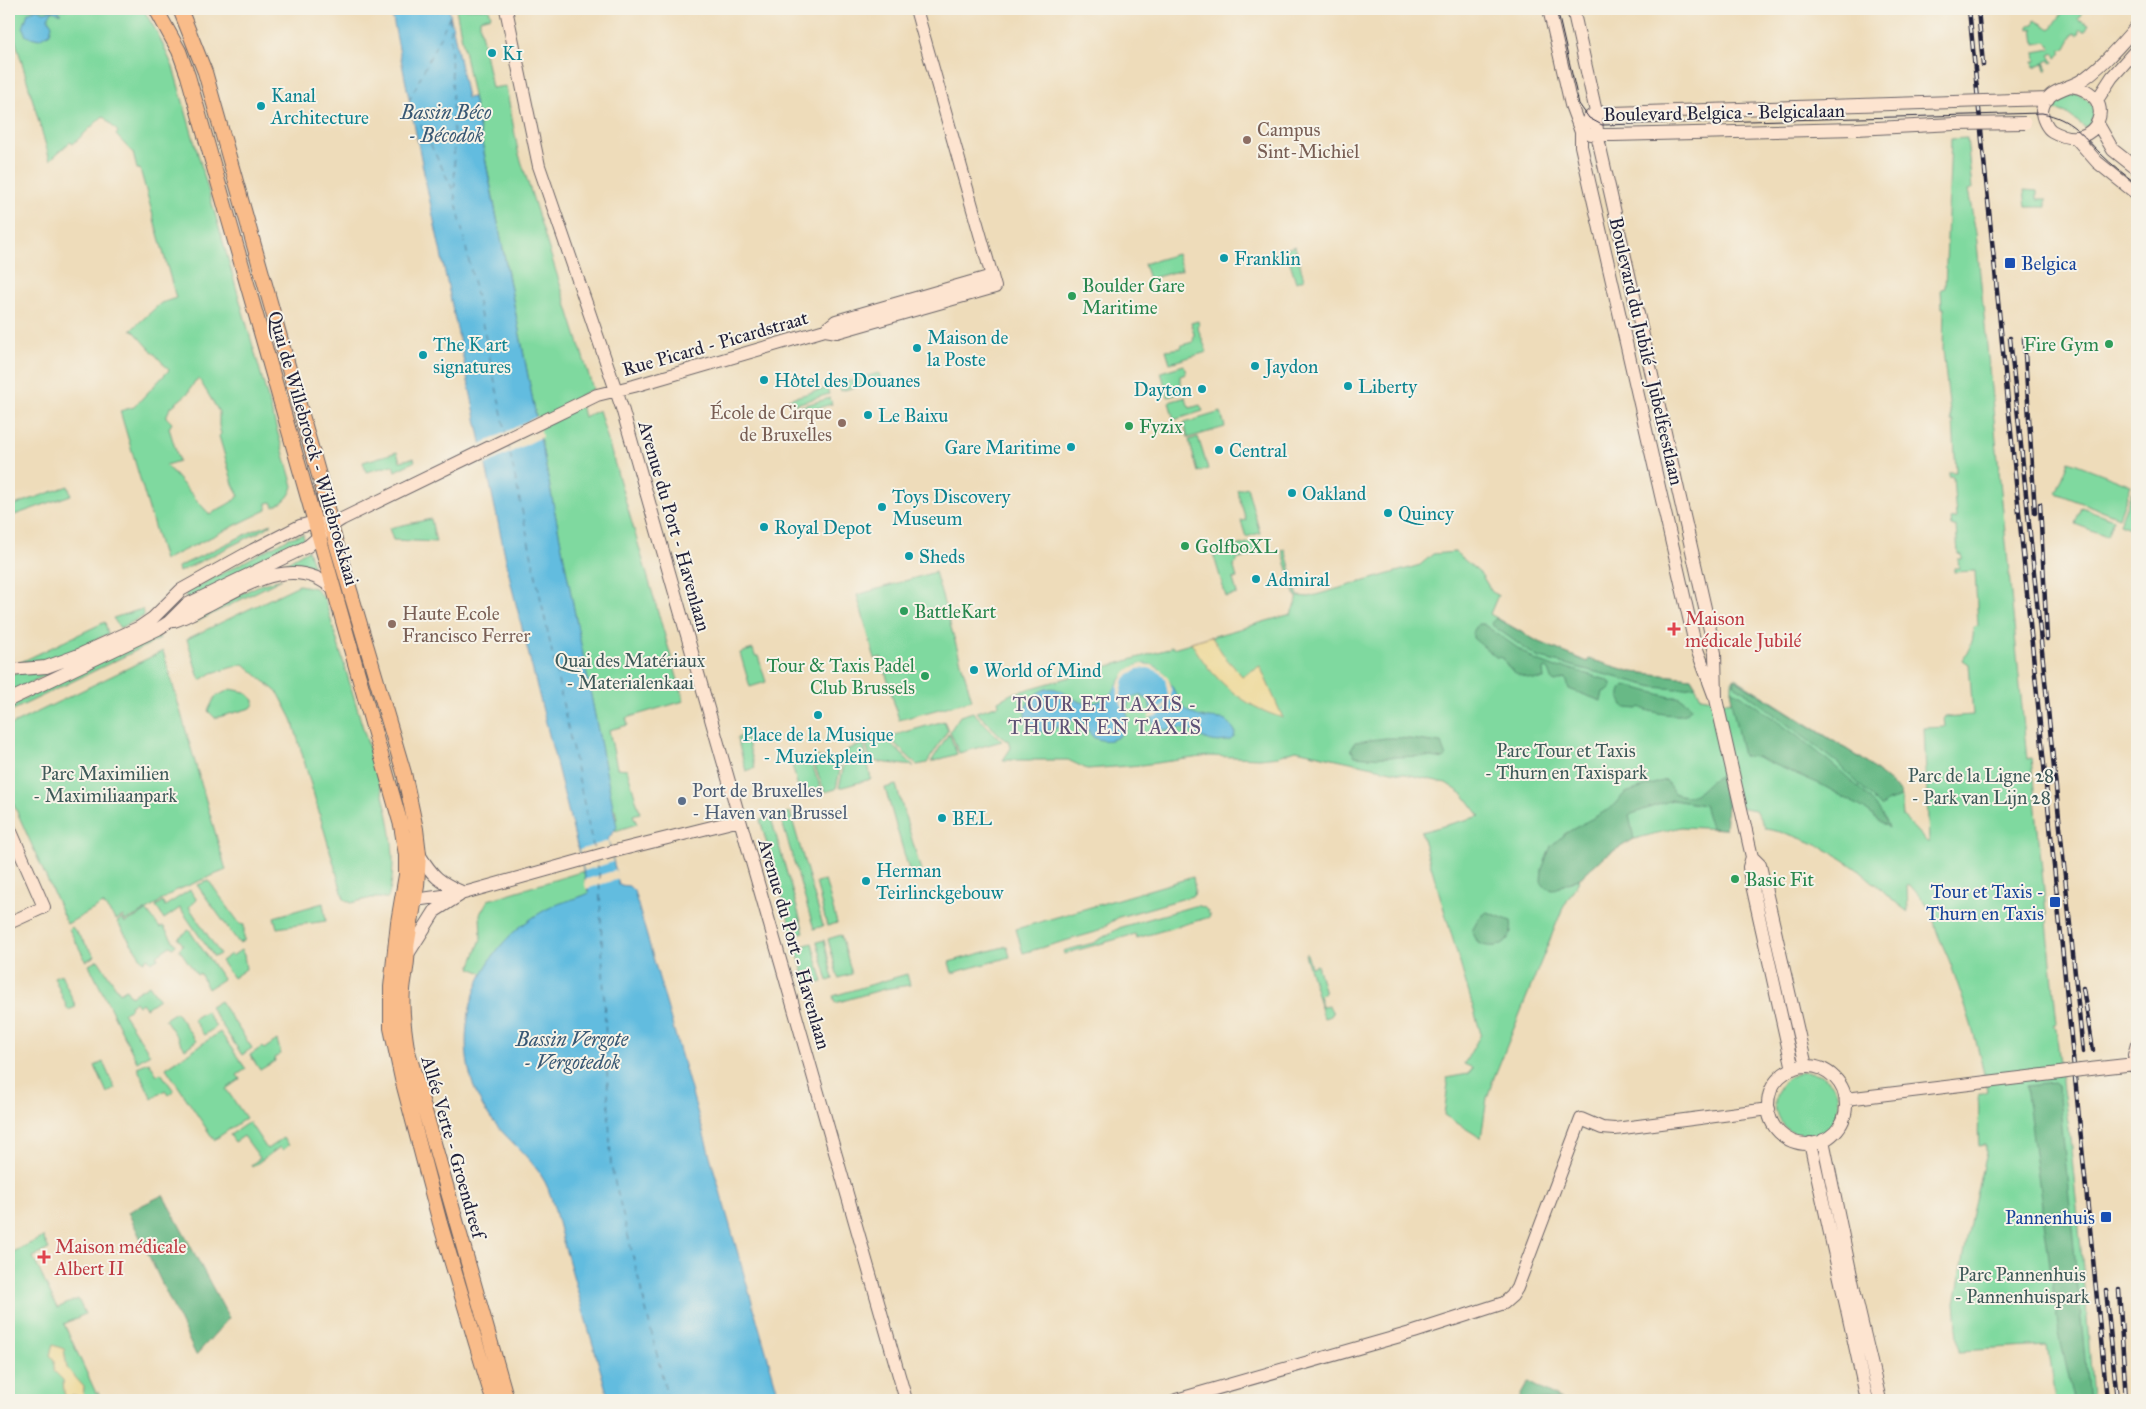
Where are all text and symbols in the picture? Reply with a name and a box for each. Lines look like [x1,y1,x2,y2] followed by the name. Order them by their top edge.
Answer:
[502,42,523,65] place label: K1
[486,47,498,59] marker: K1
[270,84,369,129] place label: Kanal Architecture
[1603,99,1845,127] street label: Boulevard Belgica - Belgicalaan
[255,100,267,112] marker: Kanal Architecture
[400,100,492,147] water label: Bassin Béco - Bécodok
[1257,118,1360,163] place label: Campus Sint-Michiel
[1241,134,1253,146] marker: Campus Sint-Michiel
[1603,215,1689,488] street label: Boulevard du Jubilé - Jubelfeestlaan
[1234,247,1301,270] place label: Franklin
[1218,252,1230,264] marker: Franklin
[2021,252,2078,276] place label: Belgica
[2003,256,2017,270] marker: Belgica
[1082,274,1185,319] place label: Boulder Gare Maritime
[1066,290,1078,302] marker: Boulder Gare Maritime
[620,306,811,381] street label: Rue Picard - Picardstraat
[263,308,364,588] street label: Quai de Willebroeck - Willebroekkaai
[927,326,1008,371] place label: Maison de la Poste
[433,333,511,379] place label: The K art signatures
[2024,333,2099,356] place label: Fire Gym
[2103,338,2115,350] marker: Fire Gym
[911,342,923,354] marker: Maison de la Poste
[417,349,429,361] marker: The K art signatures
[1263,355,1318,379] place label: Jaydon
[1249,360,1261,372] marker: Jaydon
[774,369,920,392] place label: Hôtel des Douanes
[758,374,770,386] marker: Hôtel des Douanes
[1358,375,1418,398] place label: Liberty
[1134,378,1192,401] place label: Dayton
[1342,380,1354,392] marker: Liberty
[1196,383,1208,395] marker: Dayton
[710,400,832,446] place label: École de Cirque de Bruxelles
[878,404,948,427] place label: Le Baixu
[862,409,874,421] marker: Le Baixu
[1139,415,1183,438] place label: Fyzix
[633,417,716,634] street label: Avenue du Port - Havenlaan
[836,417,848,429] marker: École de Cirque de Bruxelles
[1123,420,1135,432] marker: Fyzix
[944,436,1061,459] place label: Gare Maritime
[1229,439,1288,462] place label: Central
[1065,441,1077,453] marker: Gare Maritime
[1213,444,1225,456] marker: Central
[1302,482,1367,505] place label: Oakland
[892,485,1012,530] place label: Toys Discovery Museum
[1286,487,1298,499] marker: Oakland
[876,501,888,513] marker: Toys Discovery Museum
[1398,502,1455,525] place label: Quincy
[1382,507,1394,519] marker: Quincy
[774,516,872,539] place label: Royal Depot
[758,521,770,533] marker: Royal Depot
[1195,535,1277,558] place label: GolfboXL
[1179,540,1191,552] marker: GolfboXL
[919,545,965,568] place label: Sheds
[903,550,915,562] marker: Sheds
[1265,568,1331,591] place label: Admiral
[1250,573,1262,585] marker: Admiral
[914,600,996,623] place label: BattleKart
[402,602,531,647] place label: Haute Ecole Francisco Ferrer
[898,605,910,617] marker: BattleKart
[1685,607,1801,653] place label: Maison médicale Jubilé
[386,618,398,630] marker: Haute Ecole Francisco Ferrer
[1667,622,1681,636] marker: Maison médicale Jubilé
[555,649,706,694] park label: Quai des Matériaux - Materialenkaai
[767,654,916,699] place label: Tour & Taxis Padel Club Brussels
[984,659,1102,682] place label: World of Mind
[968,664,980,676] marker: World of Mind
[919,670,931,682] marker: Tour & Taxis Padel Club Brussels
[1008,692,1202,739] district label: TOUR ET TAXIS - THURN EN TAXIS
[812,709,824,721] marker: Place de la Musique - Muziekplein
[742,723,894,768] place label: Place de la Musique - Muziekplein
[1484,739,1648,784] park label: Parc Tour et Taxis - Thurn en Taxispark
[33,762,177,807] park label: Parc Maximilien - Maximiliaanpark
[1908,764,2054,809] park label: Parc de la Ligne 28 - Park van Lijn 28
[692,779,848,824] place label: Port de Bruxelles - Haven van Brussel
[676,795,688,807] marker: Port de Bruxelles - Haven van Brussel
[952,807,992,830] place label: BEL
[936,812,948,824] marker: BEL
[753,835,836,1052] street label: Avenue du Port - Havenlaan
[876,859,1004,905] place label: Herman Teirlinckgebouw
[1745,868,1814,891] place label: Basic Fit
[1729,873,1741,885] marker: Basic Fit
[860,875,872,887] marker: Herman Teirlinckgebouw
[1926,880,2044,925] place label: Tour et Taxis - Thurn en Taxis
[2048,895,2062,909] marker: Tour et Taxis - Thurn en Taxis
[515,1027,629,1074] water label: Bassin Vergote - Vergotedok
[416,1053,491,1243] street label: Allée Verte - Groendreef
[2005,1206,2095,1229] place label: Pannenhuis
[2099,1210,2113,1224] marker: Pannenhuis
[54,1235,186,1280] place label: Maison médicale Albert II
[37,1250,51,1264] marker: Maison médicale Albert II
[1954,1263,2090,1308] park label: Parc Pannenhuis - Pannenhuispark

